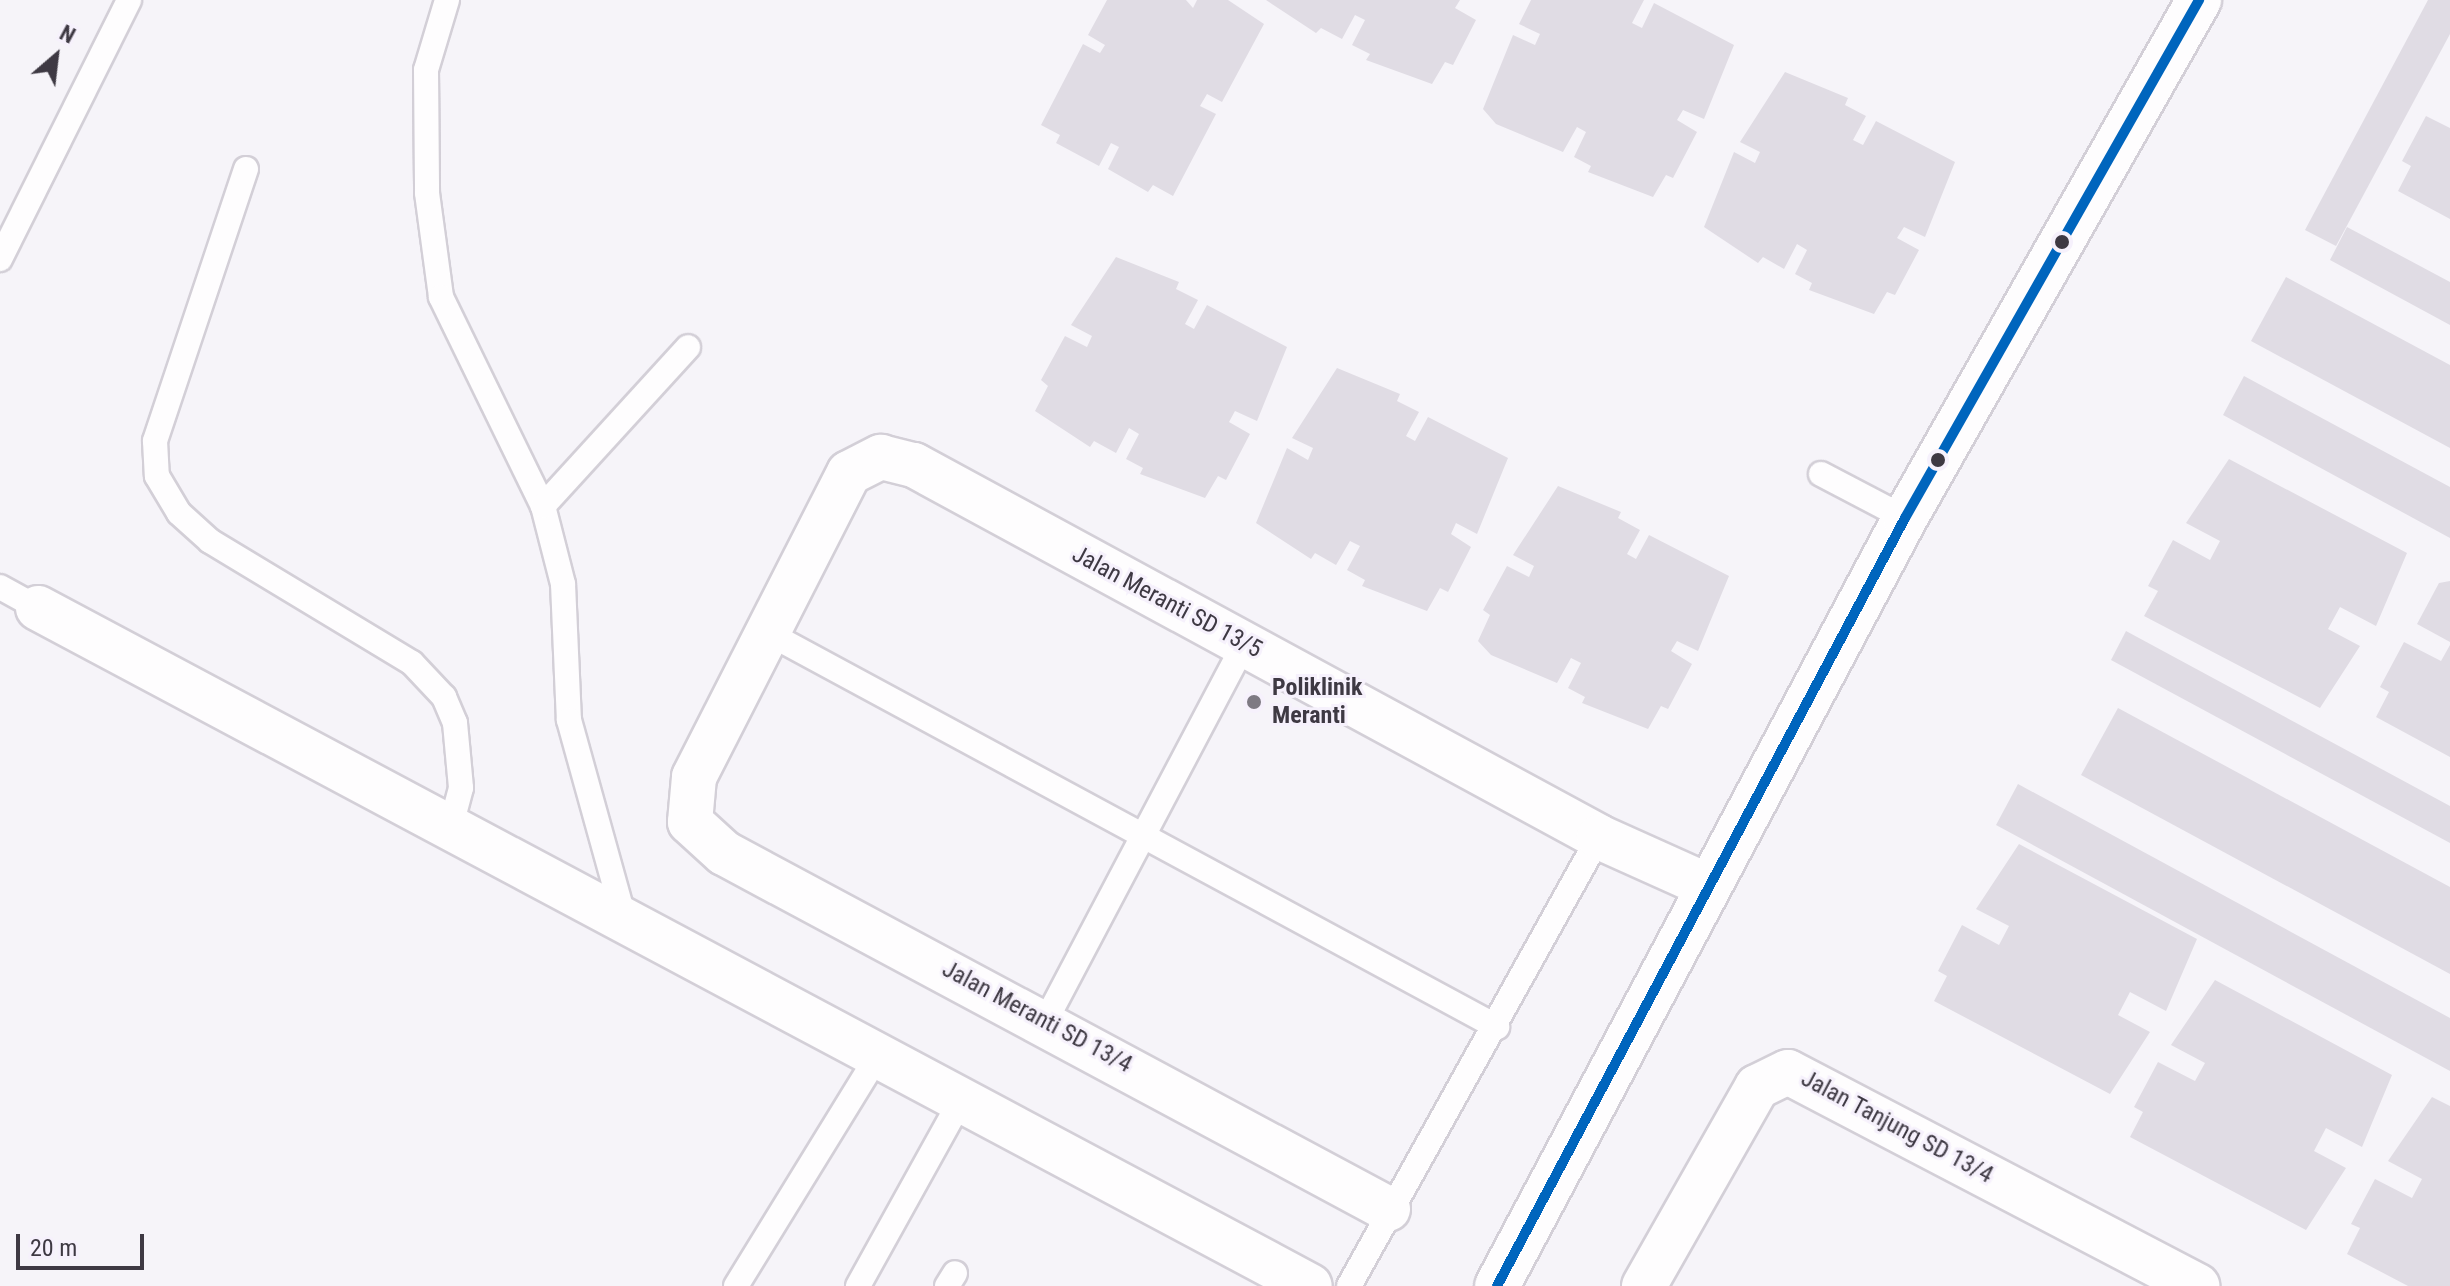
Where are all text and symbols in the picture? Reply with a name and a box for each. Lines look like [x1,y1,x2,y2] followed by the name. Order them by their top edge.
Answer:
[16,16,96,96] north arrow
[56,20,79,49] text: N
[2054,234,2070,250] unlabelled marker
[1930,452,1946,468] unlabelled marker
[1067,540,1267,664] street label: Jalan Meranti SD 13/5
[1272,674,1362,730] place label: Poliklinik Meranti
[1243,691,1265,713] marker: Poliklinik Meranti
[937,955,1137,1079] street label: Jalan Meranti SD 13/4
[1796,1064,1998,1190] street label: Jalan Tanjung SD 13/4
[20,1218,148,1268] scale bar
[30,1234,77,1262] text: 20 m

